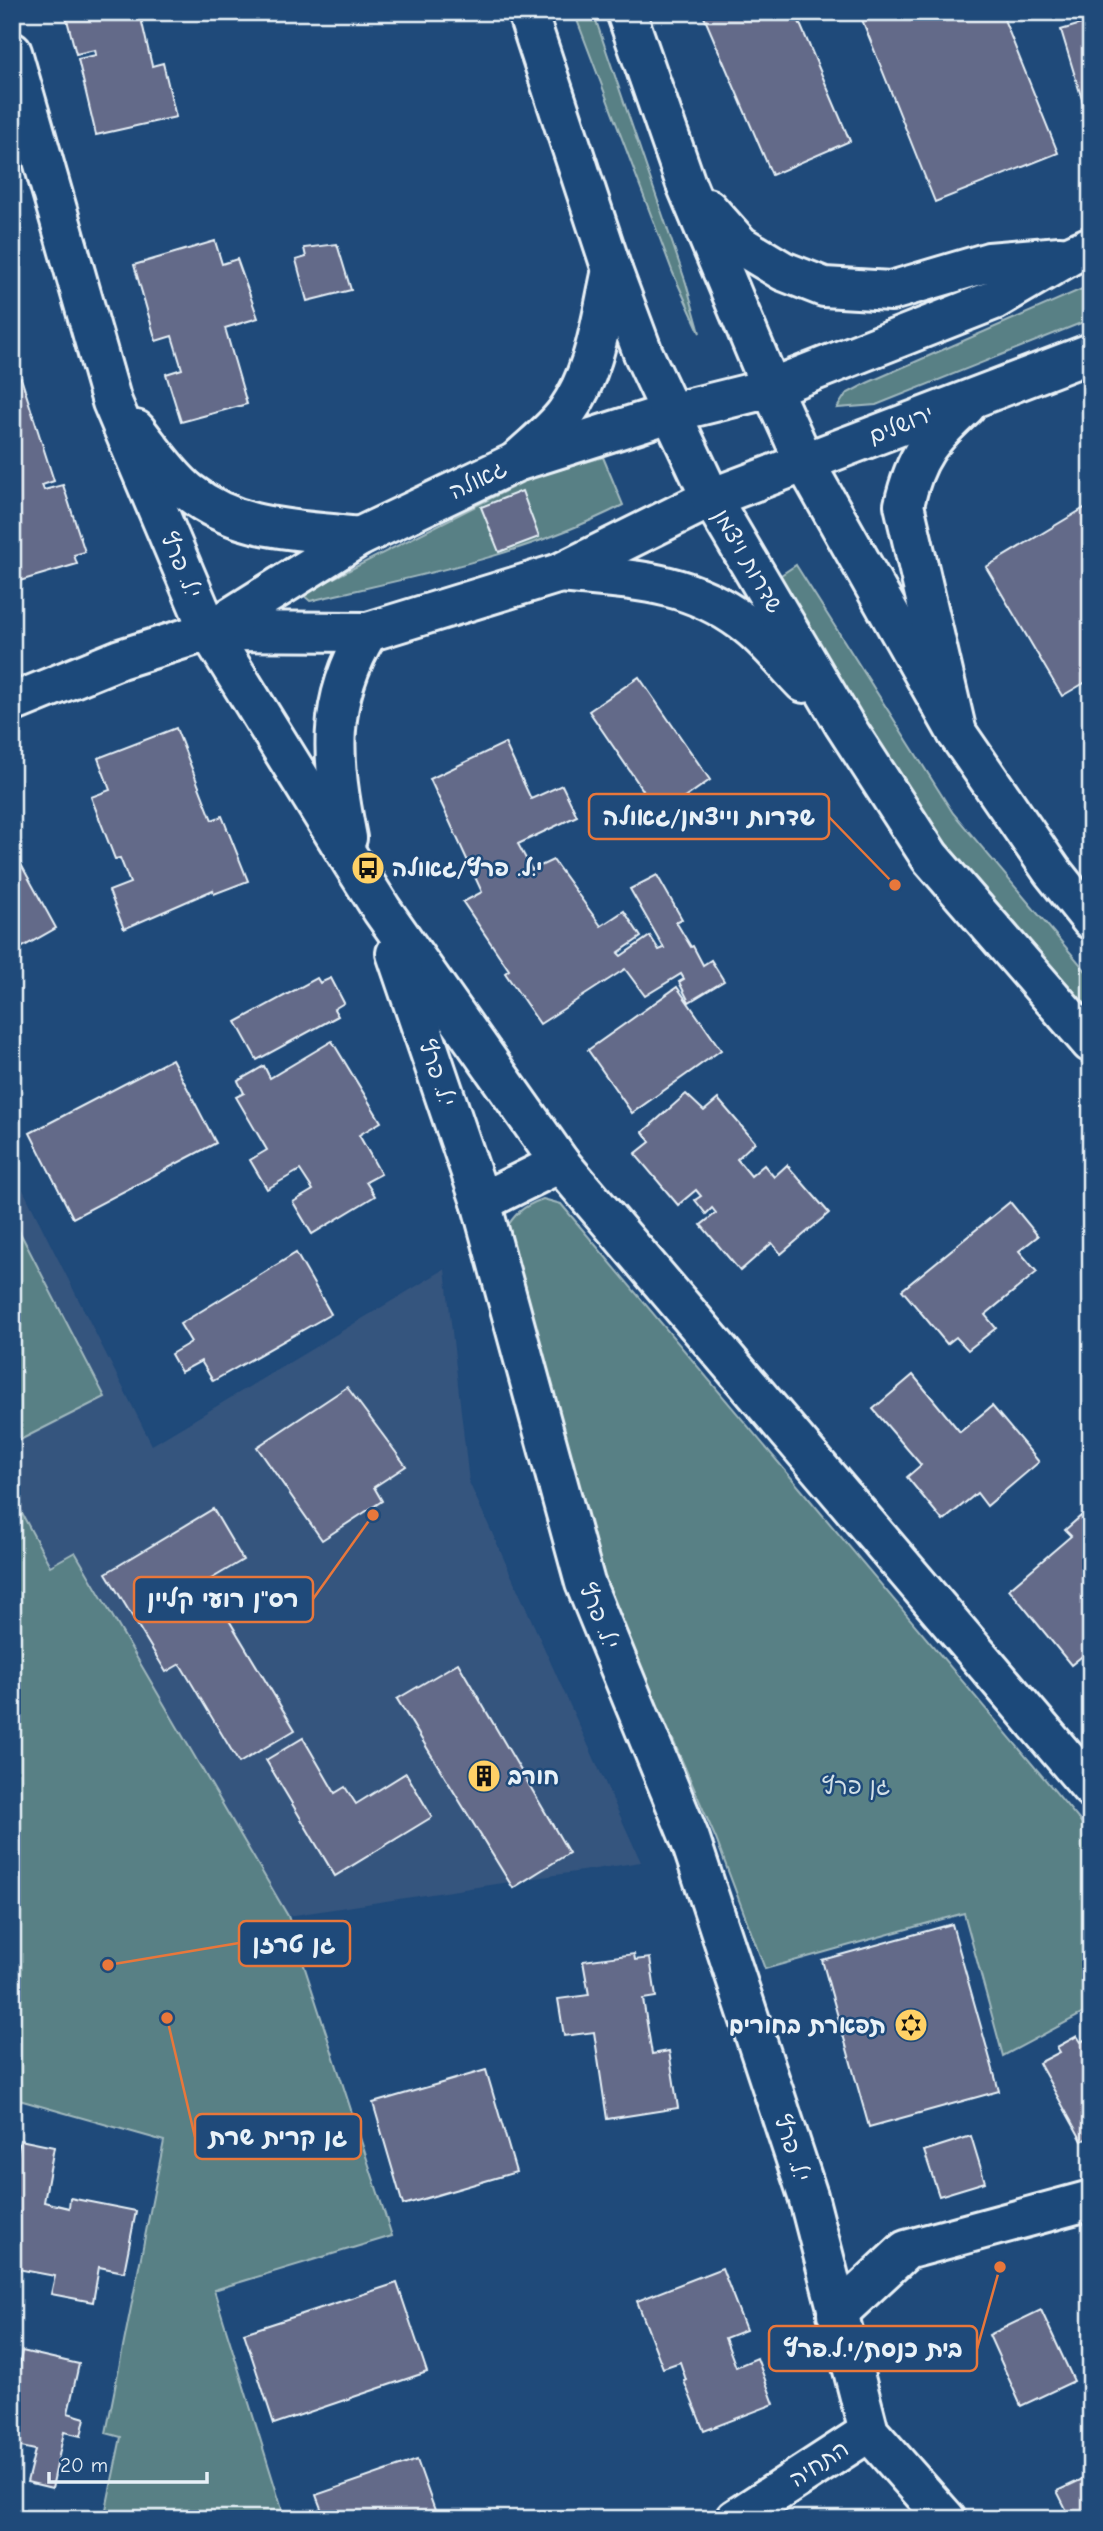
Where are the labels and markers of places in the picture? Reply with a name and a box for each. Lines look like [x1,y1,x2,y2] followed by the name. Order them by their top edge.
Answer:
[589,794,829,839] callout: שדרות וייצמן/גאולה
[349,849,387,887] bus stop icon: י.ל. פרץ/גאולה
[392,855,542,882] place label: י.ל. פרץ/גאולה
[134,1577,313,1622] callout: רס"ן רועי קליין
[465,1757,503,1795] building icon: חורב
[507,1763,559,1790] place label: חורב
[239,1921,350,1966] callout: גן טרזן
[892,2006,930,2044] synagogue icon: תפארת בחורים
[729,2012,886,2039] place label: תפארת בחורים
[195,2114,361,2159] callout: גן קרית שרת
[769,2326,977,2371] callout: בית כנסת/י.ל.פרץ

